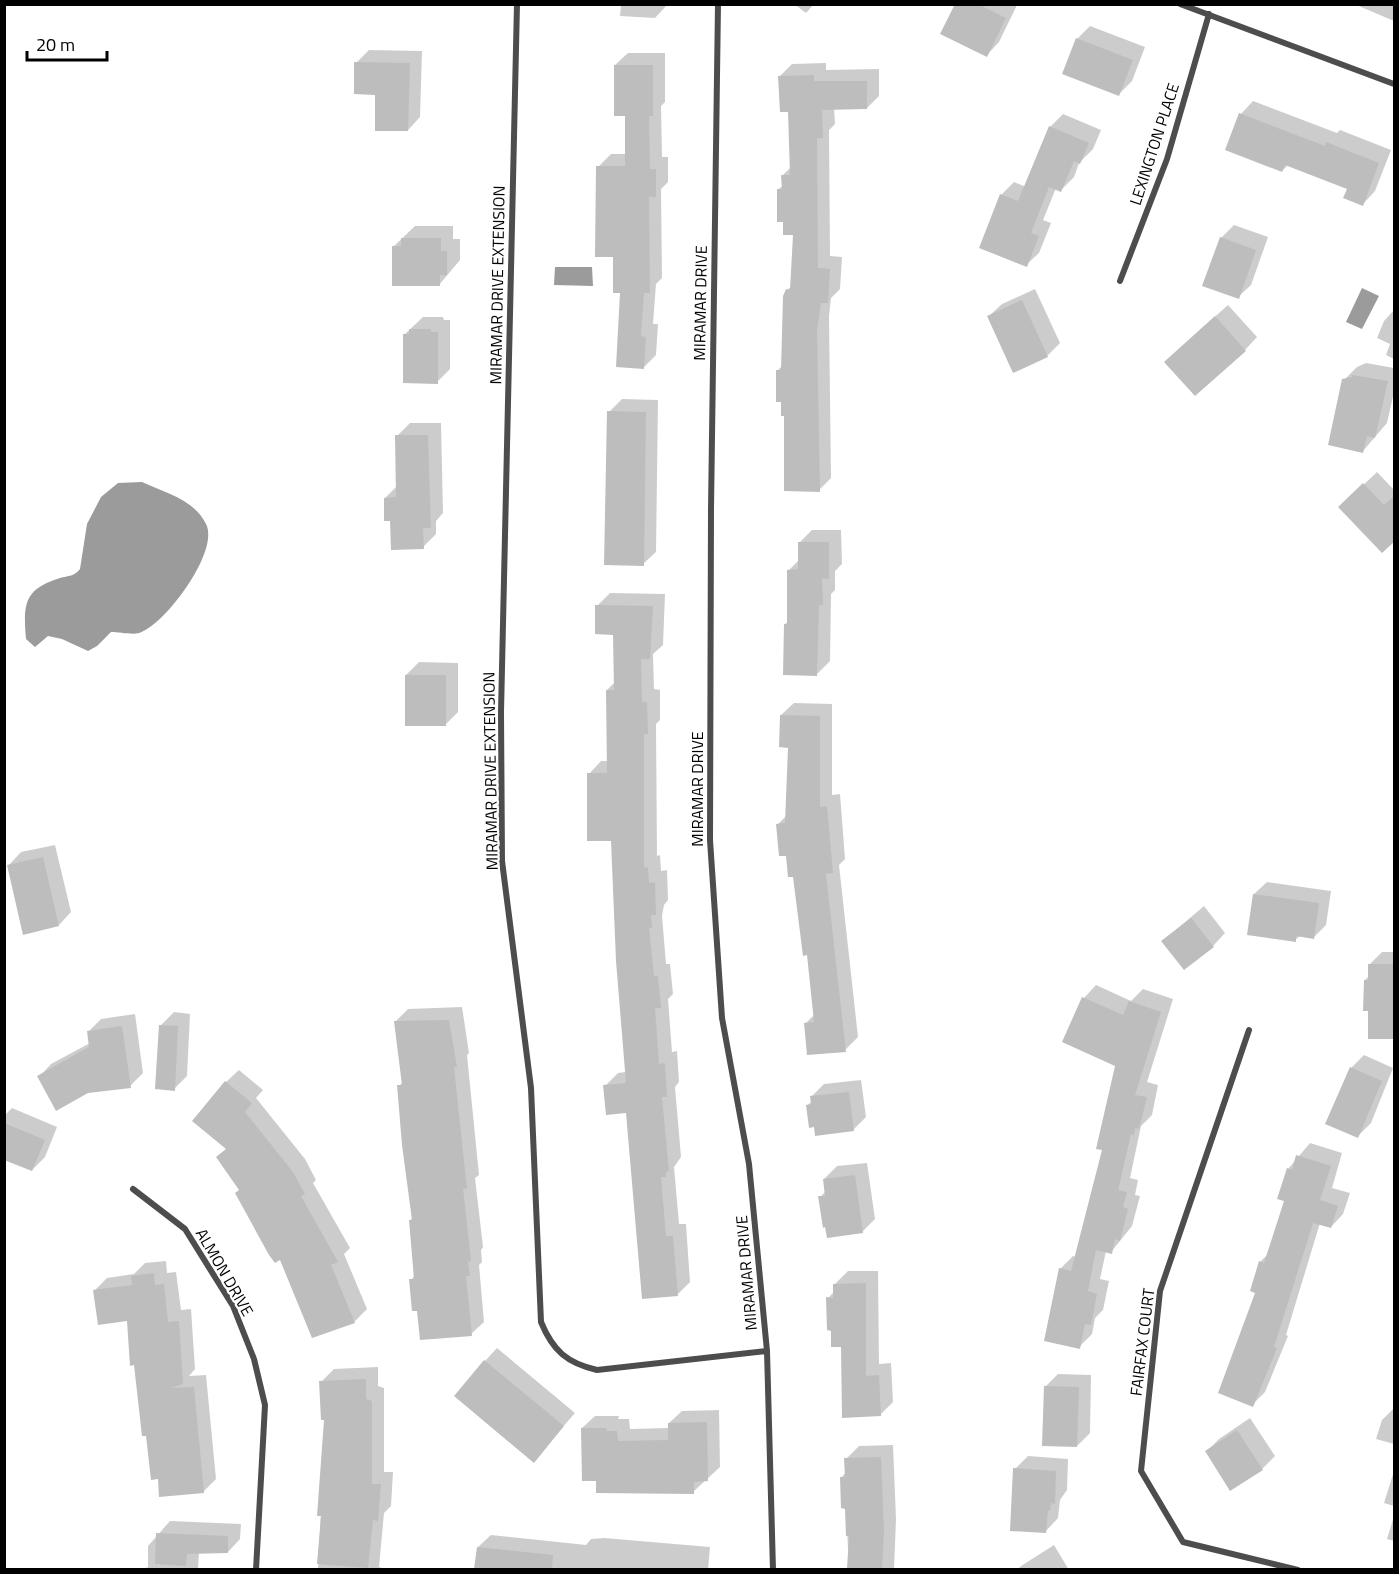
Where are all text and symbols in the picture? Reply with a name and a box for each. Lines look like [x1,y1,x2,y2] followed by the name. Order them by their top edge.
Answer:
[27,24,106,62] scale bar
[36,31,75,58] text: 20 m
[1123,80,1185,208] street label: LEXINGTON PLACE
[483,185,511,385] street label: MIRAMAR DRIVE EXTENSION
[687,245,713,361] street label: MIRAMAR DRIVE
[476,671,504,871] street label: MIRAMAR DRIVE EXTENSION
[685,731,709,847] street label: MIRAMAR DRIVE
[729,1214,763,1331] street label: MIRAMAR DRIVE
[190,1224,260,1320] street label: ALMON DRIVE
[1123,1286,1161,1397] street label: FAIRFAX COURT

